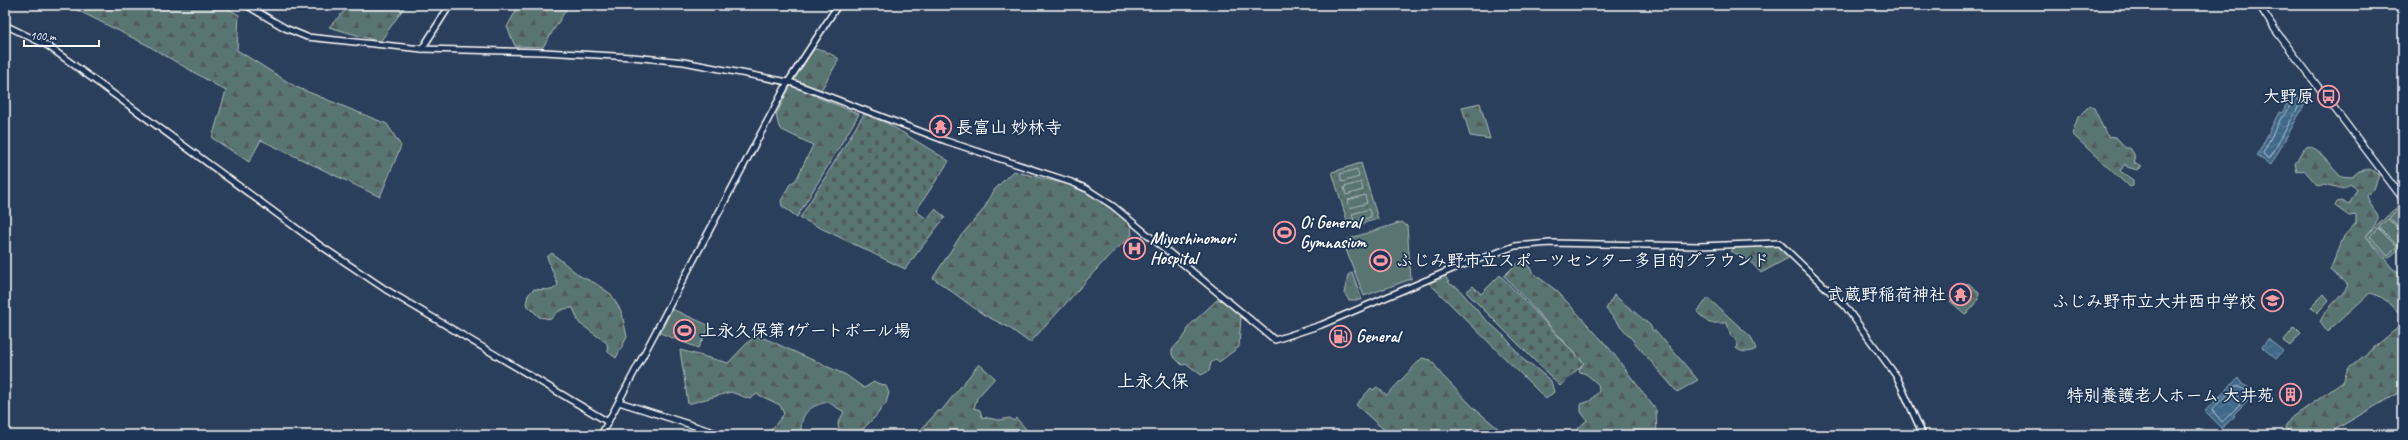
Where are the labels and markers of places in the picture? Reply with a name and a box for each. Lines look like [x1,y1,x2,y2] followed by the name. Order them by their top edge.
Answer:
[2316,83,2342,109] bus stop icon: 大野原
[2263,86,2314,107] place label: 大野原
[927,114,953,140] temple icon: 長富山 妙林寺
[956,117,1062,138] place label: 長富山 妙林寺
[1300,212,1368,253] place label: Oi General Gymnasium
[1272,219,1298,245] sports icon: Oi General Gymnasium
[1150,228,1238,269] place label: Miyoshinomori Hospital
[1121,235,1147,261] hospital icon: Miyoshinomori Hospital
[1367,247,1393,273] sports icon: ふじみ野市⽴スポーツセンター多⽬的グラウンド
[1396,250,1770,271] place label: ふじみ野市⽴スポーツセンター多⽬的グラウンド
[1948,281,1974,307] temple icon: 武蔵野稲荷神社
[1827,284,1946,305] place label: 武蔵野稲荷神社
[2259,288,2285,314] school or university icon: ふじみ野市立大井西中学校
[2052,291,2256,312] place label: ふじみ野市立大井西中学校
[672,317,698,343] sports icon: 上永久保第1ゲートボール場
[700,320,911,341] place label: 上永久保第1ゲートボール場
[1327,323,1353,349] fuel station icon: General
[1356,326,1403,347] place label: General
[2277,382,2303,408] building icon: 特別養護老人ホーム 大井苑
[2067,385,2274,406] place label: 特別養護老人ホーム 大井苑

